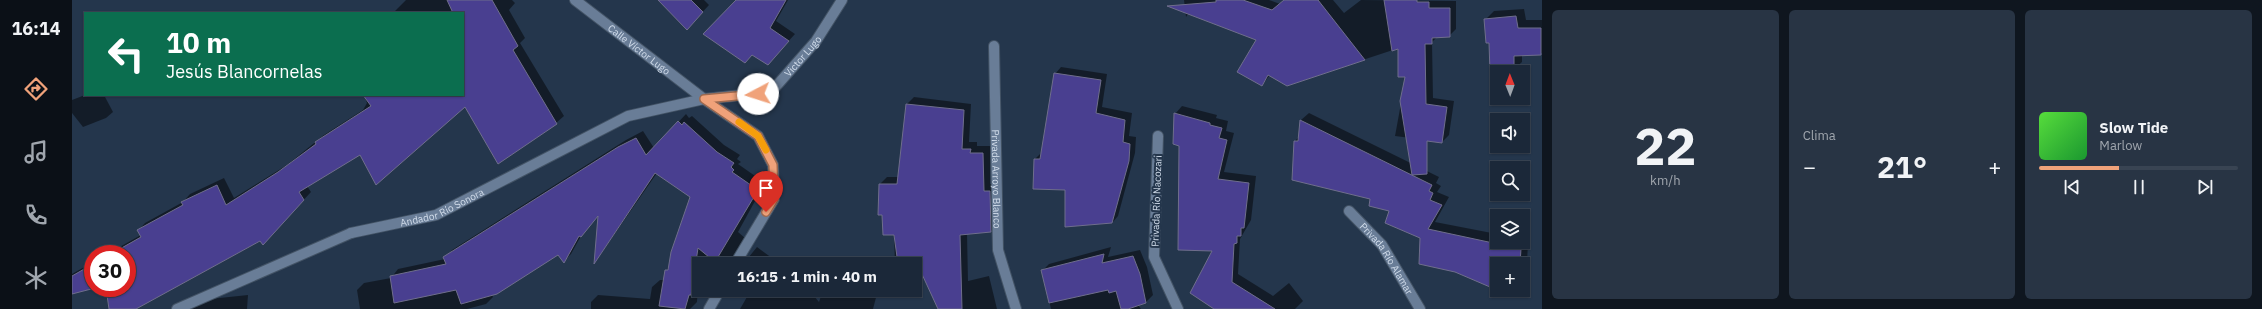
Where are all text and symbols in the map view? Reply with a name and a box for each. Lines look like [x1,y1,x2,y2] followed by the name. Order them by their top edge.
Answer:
[11,17,61,40] text: 16:14
[605,22,673,78] street label: Calle Víctor Lugo
[166,24,231,61] text: 10 m
[100,28,152,80] icon: left
[782,33,825,80] street label: Victor Lugo
[166,60,323,83] text: Jesús Blancornelas
[1490,65,1530,105] north arrow
[1490,65,1530,297] map controls
[737,73,779,115] position arrow
[22,75,50,103] icon: directions
[1634,112,1697,179] text: 22
[1490,113,1530,153] button: sound
[2099,118,2168,137] text: Slow Tide
[1803,127,1836,144] text: Clima
[989,129,1004,229] street label: Privada Arroyo Blanco
[2099,137,2142,154] text: Marlow
[22,138,50,166] icon: music
[1877,147,1927,186] text: 21°
[1803,152,1816,181] text: −
[1988,152,2001,181] text: +
[1148,155,1165,247] street label: Privada Río Nacozari
[1490,161,1530,201] button: search
[749,171,783,212] pin
[1650,172,1681,189] text: km/h
[2061,176,2083,198] icon: previous
[2128,176,2150,198] icon: pause
[2194,176,2216,198] icon: next
[755,177,777,199] icon: arrive
[399,185,487,229] street label: Andador Río Sonora
[22,201,50,229] icon: phone
[1490,209,1530,249] button: layers
[1357,220,1416,297] street label: Privada Río Alamar
[84,245,136,297] speed limit sign: 30
[1490,257,1530,297] button: +
[22,264,50,292] icon: climate
[737,267,877,286] text: 16:15 · 1 min · 40 m

